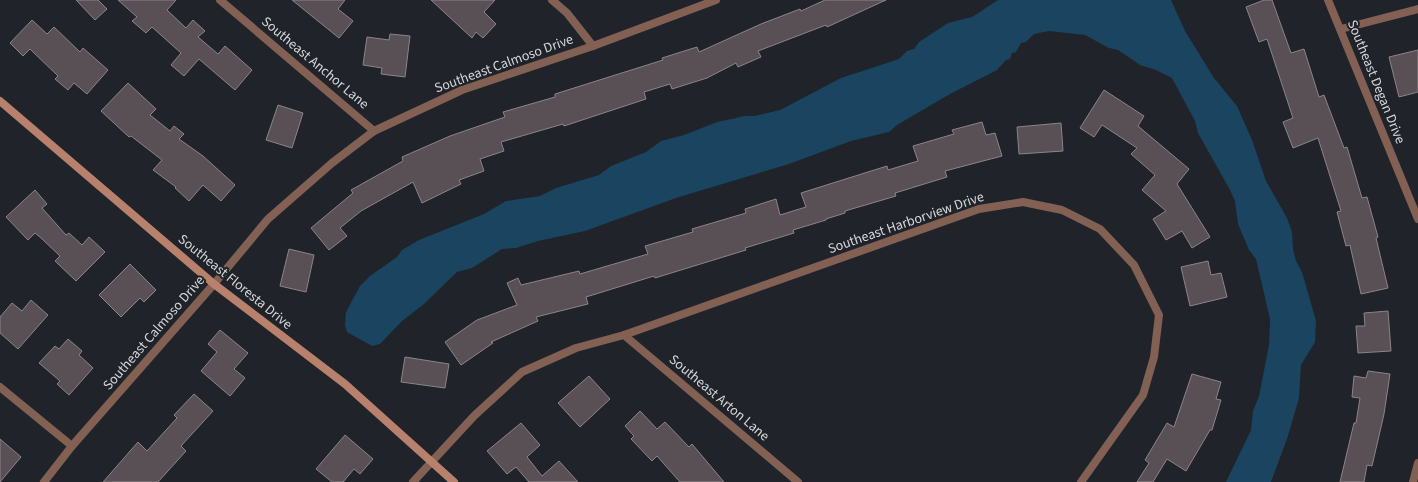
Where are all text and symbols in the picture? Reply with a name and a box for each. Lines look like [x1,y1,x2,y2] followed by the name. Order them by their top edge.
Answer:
[257,12,373,114] street label: Southeast Anchor Lane
[1342,17,1410,147] street label: Southeast Degan Drive
[432,30,576,98] street label: Southeast Calmoso Drive
[825,187,987,259] street label: Southeast Harborview Drive
[174,230,296,334] street label: Southeast Floresta Drive
[98,271,210,395] street label: Southeast Calmoso Drive
[665,350,774,446] street label: Southeast Arton Lane

